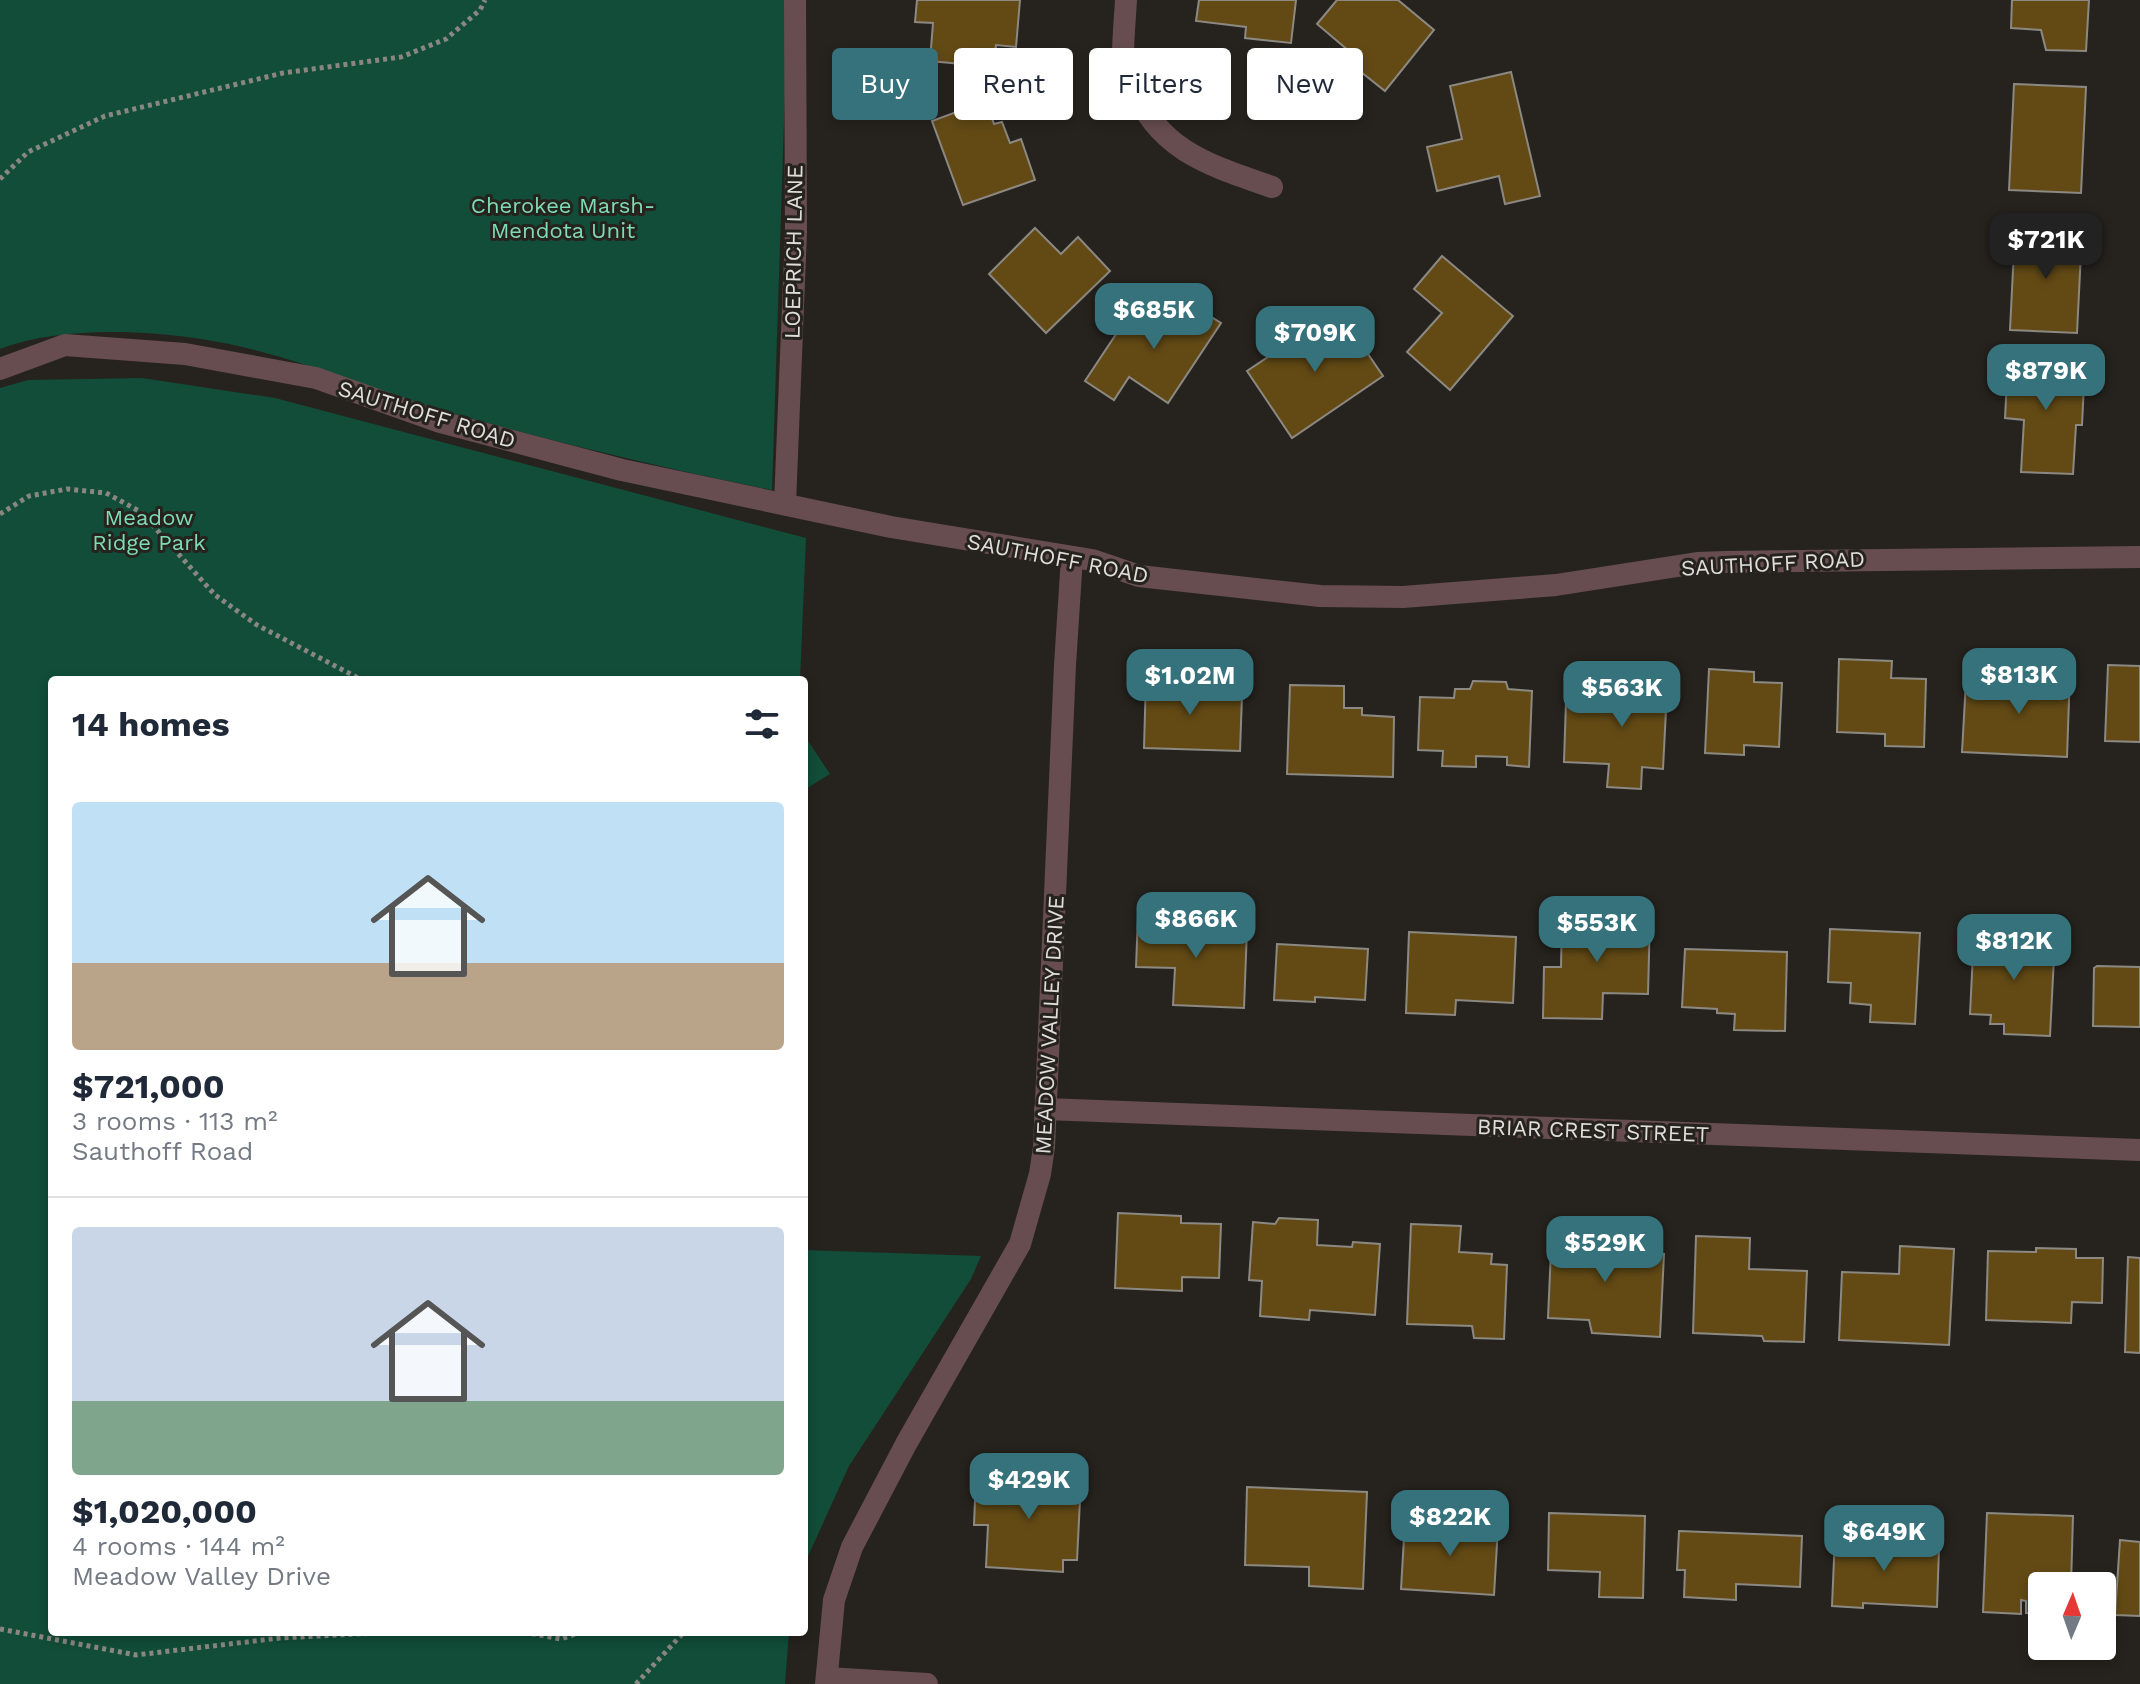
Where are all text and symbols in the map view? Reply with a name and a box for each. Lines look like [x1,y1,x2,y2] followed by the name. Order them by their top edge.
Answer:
[832,48,938,120] chip: Buy
[954,48,1073,120] chip: Rent
[1089,48,1231,120] chip: Filters
[1247,48,1363,120] chip: New
[779,165,808,339] street label: LOEPRICH LANE
[471,193,655,243] park label: Cherokee Marsh- Mendota Unit
[1990,213,2102,281] pin: $721K
[2007,224,2085,254] text: $721K
[1098,283,1210,351] pin: $685K
[1113,294,1195,324] text: $685K
[1259,306,1371,374] pin: $709K
[1274,317,1356,347] text: $709K
[1990,344,2102,412] pin: $879K
[2005,355,2087,385] text: $879K
[335,376,519,453] street label: SAUTHOFF ROAD
[92,505,206,555] park label: Meadow Ridge Park
[965,529,1151,588] street label: SAUTHOFF ROAD
[1680,546,1866,581] street label: SAUTHOFF ROAD
[1963,648,2075,716] pin: $813K
[1125,649,1255,717] pin: $1.02M
[1980,659,2058,689] text: $813K
[1144,660,1236,690] text: $1.02M
[1566,661,1678,729] pin: $563K
[1581,672,1663,702] text: $563K
[740,702,784,746] icon: filters
[72,704,230,744] text: 14 homes
[356,854,500,998] icon: home
[1140,892,1252,960] pin: $866K
[1030,895,1069,1155] street label: MEADOW VALLEY DRIVE
[1541,896,1653,964] pin: $553K
[1154,903,1238,933] text: $866K
[1557,907,1637,937] text: $553K
[1958,914,2070,982] pin: $812K
[1975,925,2053,955] text: $812K
[72,1066,225,1106] text: $721,000
[72,1106,278,1136] text: 3 rooms · 113 m²
[1476,1114,1709,1147] street label: BRIAR CREST STREET
[72,1136,253,1166] text: Sauthoff Road
[1549,1216,1661,1284] pin: $529K
[1564,1227,1646,1257] text: $529K
[356,1279,500,1423] icon: home
[973,1453,1085,1521] pin: $429K
[988,1464,1070,1494] text: $429K
[1394,1490,1506,1558] pin: $822K
[72,1491,257,1531] text: $1,020,000
[1409,1501,1491,1531] text: $822K
[1828,1505,1940,1573] pin: $649K
[1842,1516,1926,1546] text: $649K
[72,1531,285,1561] text: 4 rooms · 144 m²
[72,1561,331,1591] text: Meadow Valley Drive
[2028,1572,2116,1660] north arrow
[2028,1572,2116,1660] map controls

